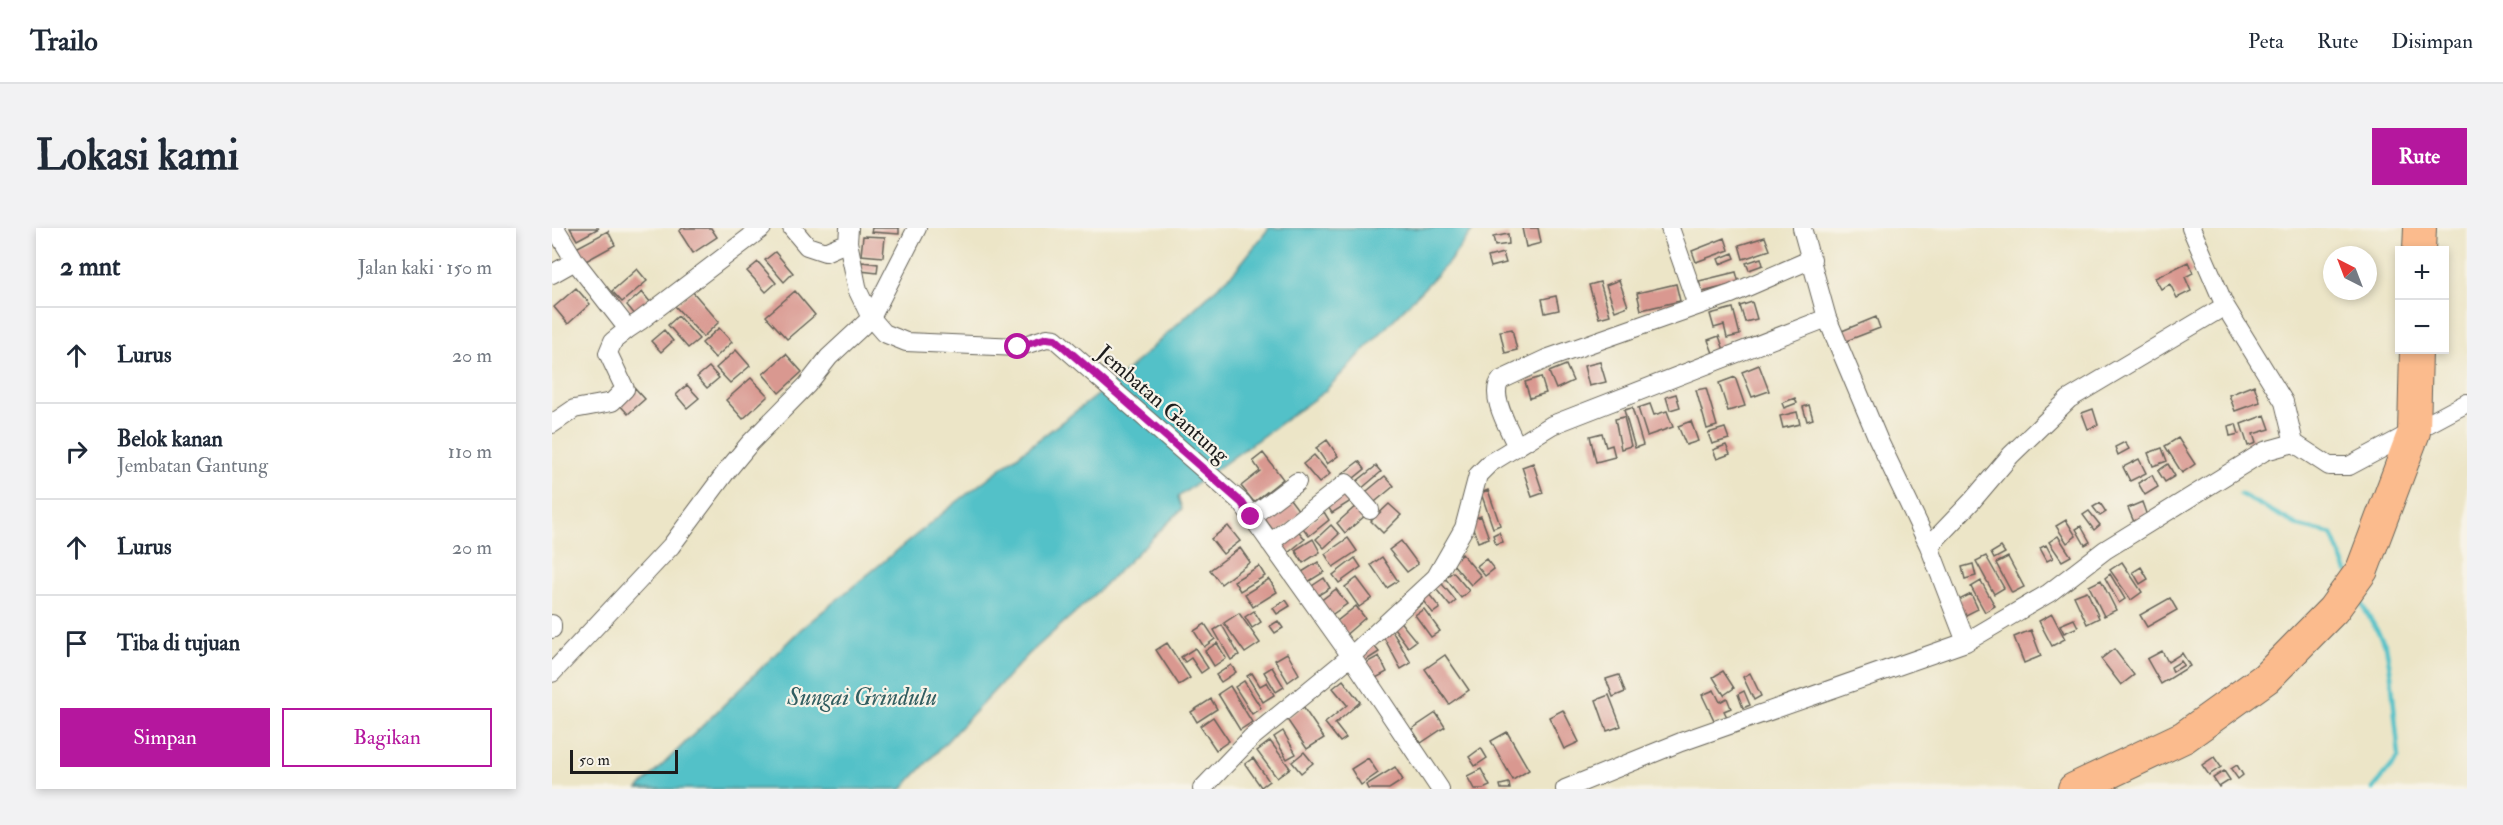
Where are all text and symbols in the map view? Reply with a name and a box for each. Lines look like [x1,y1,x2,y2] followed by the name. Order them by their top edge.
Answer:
[30,24,98,59] text: Trailo
[2248,28,2284,55] text: Peta
[2317,28,2358,55] text: Rute
[2391,28,2473,55] text: Disimpan
[2372,128,2467,185] button: Rute
[36,130,239,182] text: Lokasi kami
[2323,246,2377,300] north arrow
[2395,246,2449,354] map controls
[2395,246,2449,300] button: +
[60,251,121,283] text: 2 mnt
[358,255,492,280] text: Jalan kaki · 150 m
[2395,300,2449,354] button: −
[1004,333,1030,359] route start
[1090,338,1236,470] street label: Jembatan Gantung
[60,339,93,372] icon: ahead
[117,341,171,369] text: Lurus
[452,343,492,368] text: 20 m
[117,425,223,453] text: Belok kanan
[60,435,93,468] icon: right
[448,439,492,464] text: 110 m
[117,453,268,478] text: Jembatan Gantung
[1237,503,1263,529] route end
[60,531,93,564] icon: ahead
[117,533,171,561] text: Lurus
[452,535,492,560] text: 20 m
[60,627,93,660] icon: arrive
[117,629,240,657] text: Tiba di tujuan
[786,682,937,713] water label: Sungai Grindulu
[60,708,270,767] button: Simpan
[282,708,492,767] button: Bagikan
[570,747,678,774] scale bar
[579,750,610,770] text: 50 m

